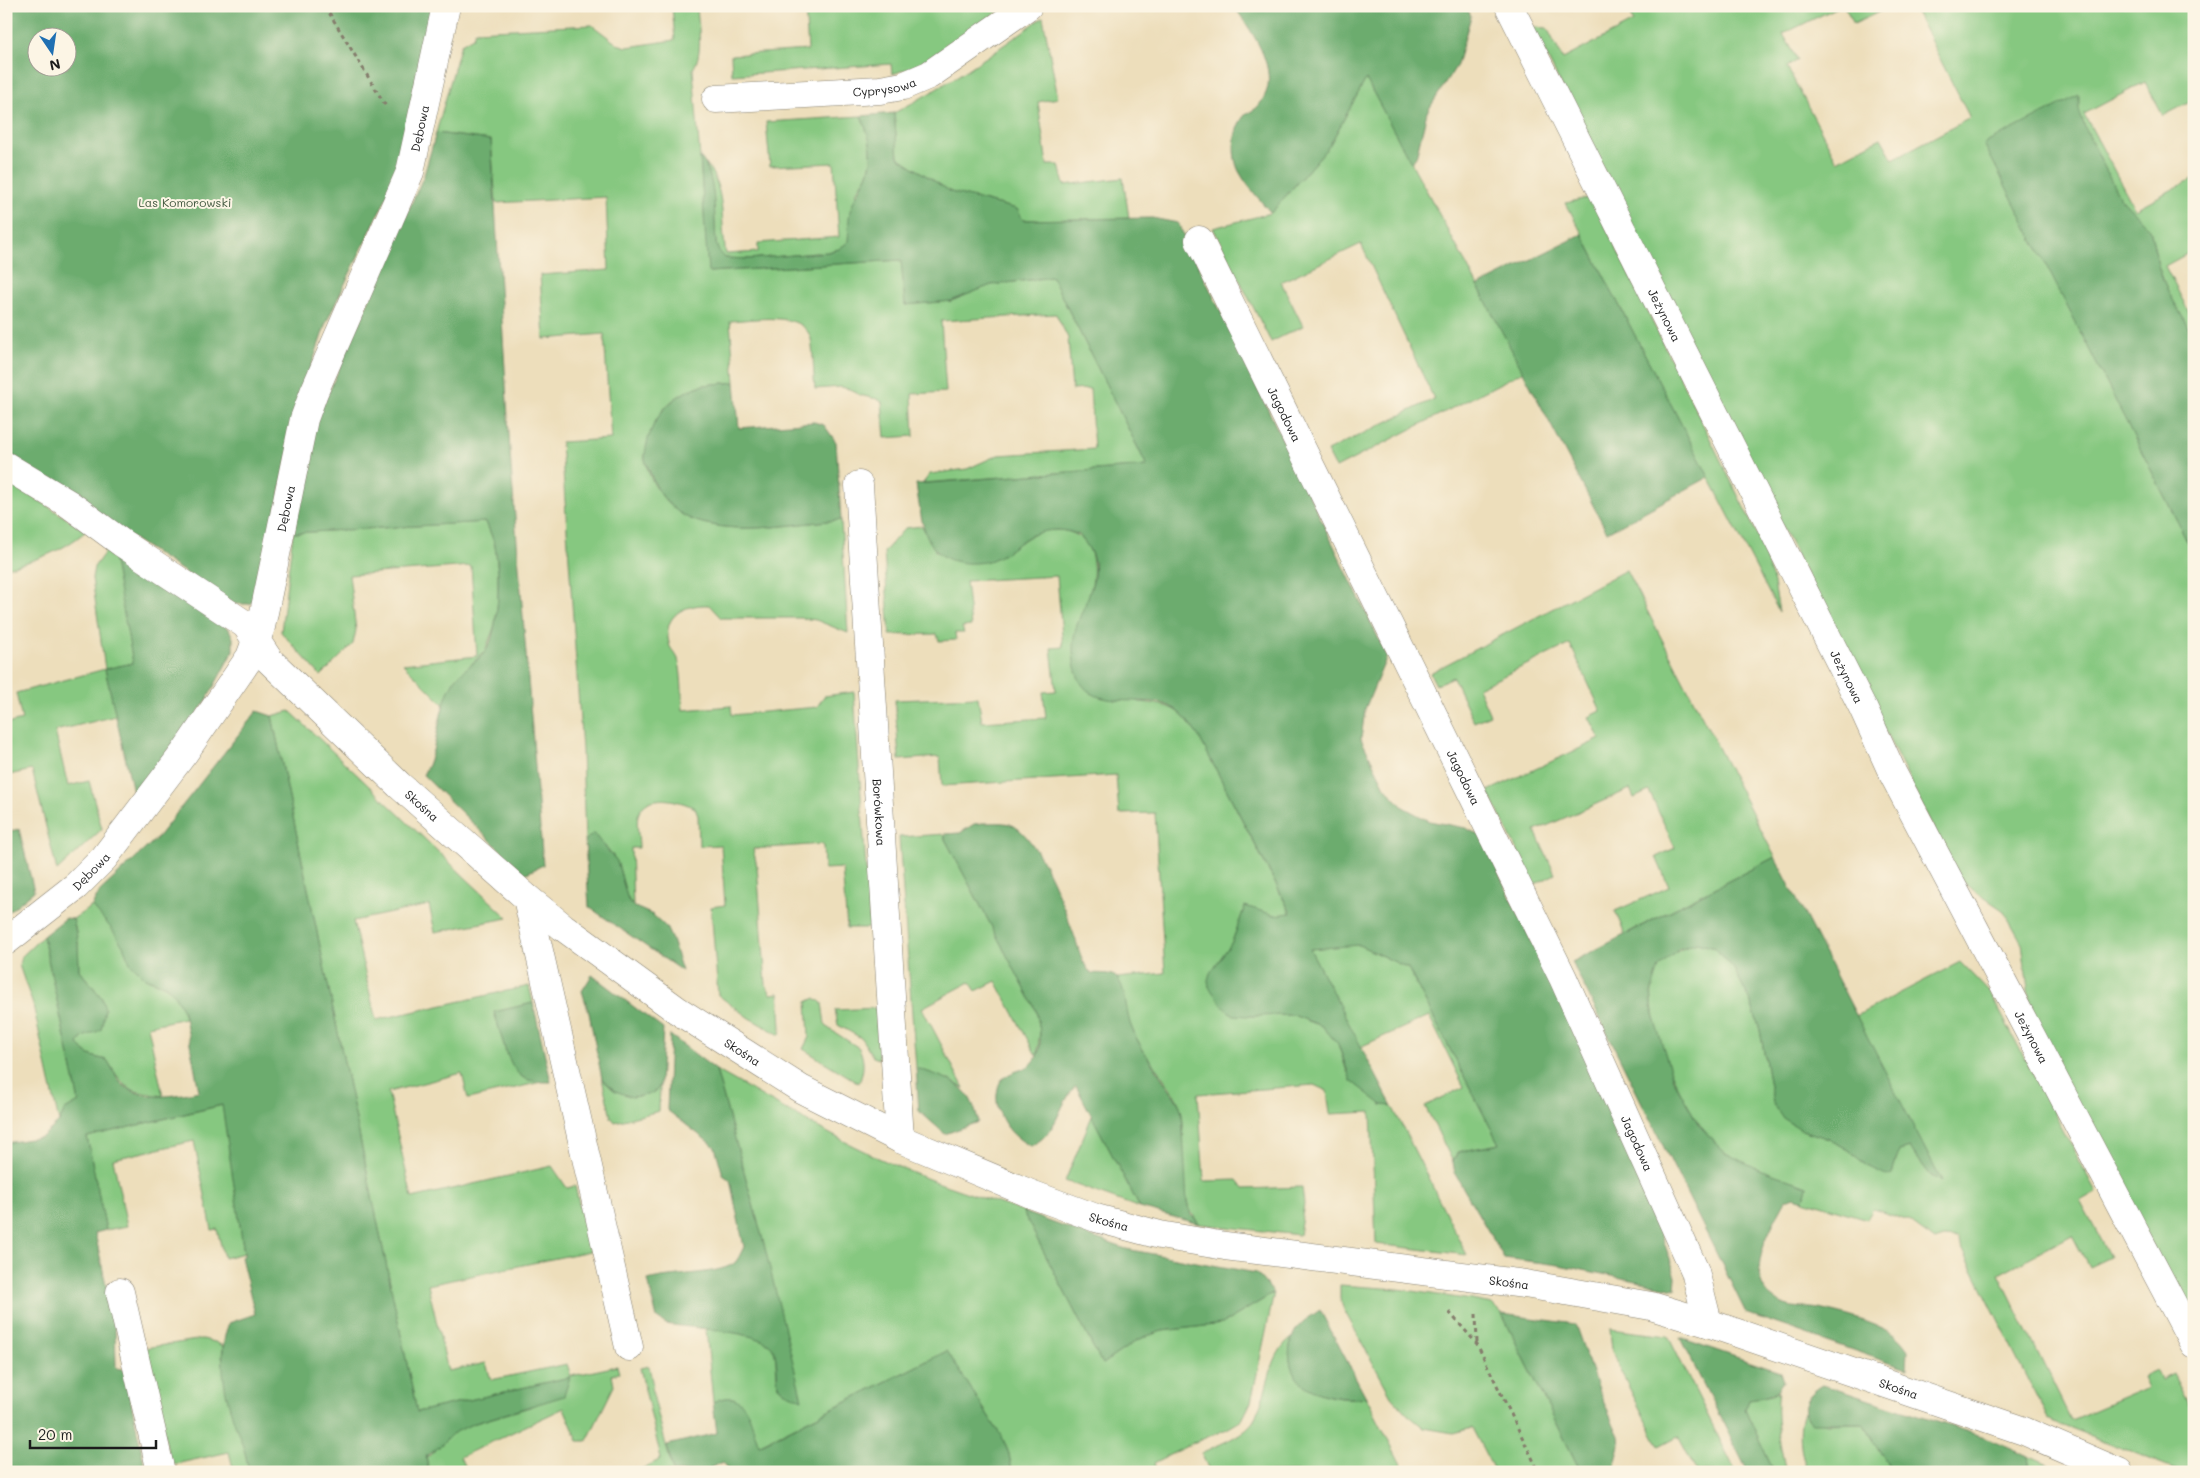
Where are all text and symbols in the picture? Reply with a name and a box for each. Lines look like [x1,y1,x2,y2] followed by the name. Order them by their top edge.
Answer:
[28,28,78,78] north arrow
[48,55,62,76] text: N
[852,73,919,99] street label: Cyprysowa
[407,104,432,153] street label: Dębowa
[139,194,231,210] park label: Las Komorowski
[1645,286,1685,344] street label: Jeżynowa
[1264,384,1305,444] street label: Jagodowa
[273,484,298,533] street label: Dębowa
[1827,647,1867,706] street label: Jeżynowa
[1444,747,1484,808] street label: Jagodowa
[869,778,890,846] street label: Borówkowa
[402,786,442,825] street label: Skośna
[68,849,113,894] street label: Dębowa
[2011,1008,2052,1066] street label: Jeżynowa
[721,1034,764,1069] street label: Skośna
[1618,1113,1657,1174] street label: Jagodowa
[1087,1208,1131,1234] street label: Skośna
[1488,1272,1530,1293] street label: Skośna
[1877,1374,1920,1402] street label: Skośna
[30,1418,156,1450] scale bar
[38,1424,72,1444] text: 20 m

